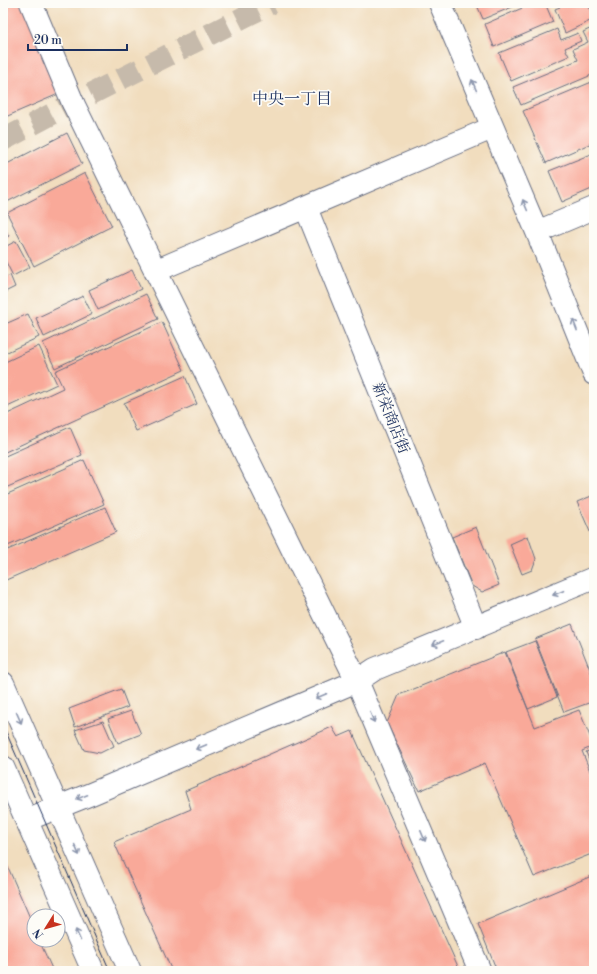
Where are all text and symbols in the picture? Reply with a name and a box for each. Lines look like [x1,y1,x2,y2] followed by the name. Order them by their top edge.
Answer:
[28,26,127,52] scale bar
[34,33,62,48] text: 20 m
[470,80,478,92] one-way arrow
[252,89,332,109] district label: 中央一丁目
[521,199,529,211] one-way arrow
[571,319,579,331] one-way arrow
[368,380,413,457] street label: 新栄商店街
[552,590,564,598] one-way arrow
[432,640,444,648] one-way arrow
[315,693,327,700] one-way arrow
[368,710,376,722] one-way arrow
[15,712,23,724] one-way arrow
[196,744,208,751] one-way arrow
[76,794,88,802] one-way arrow
[419,830,427,842] one-way arrow
[73,844,81,856] one-way arrow
[26,908,66,948] north arrow
[30,925,47,941] text: N
[73,930,81,942] one-way arrow

